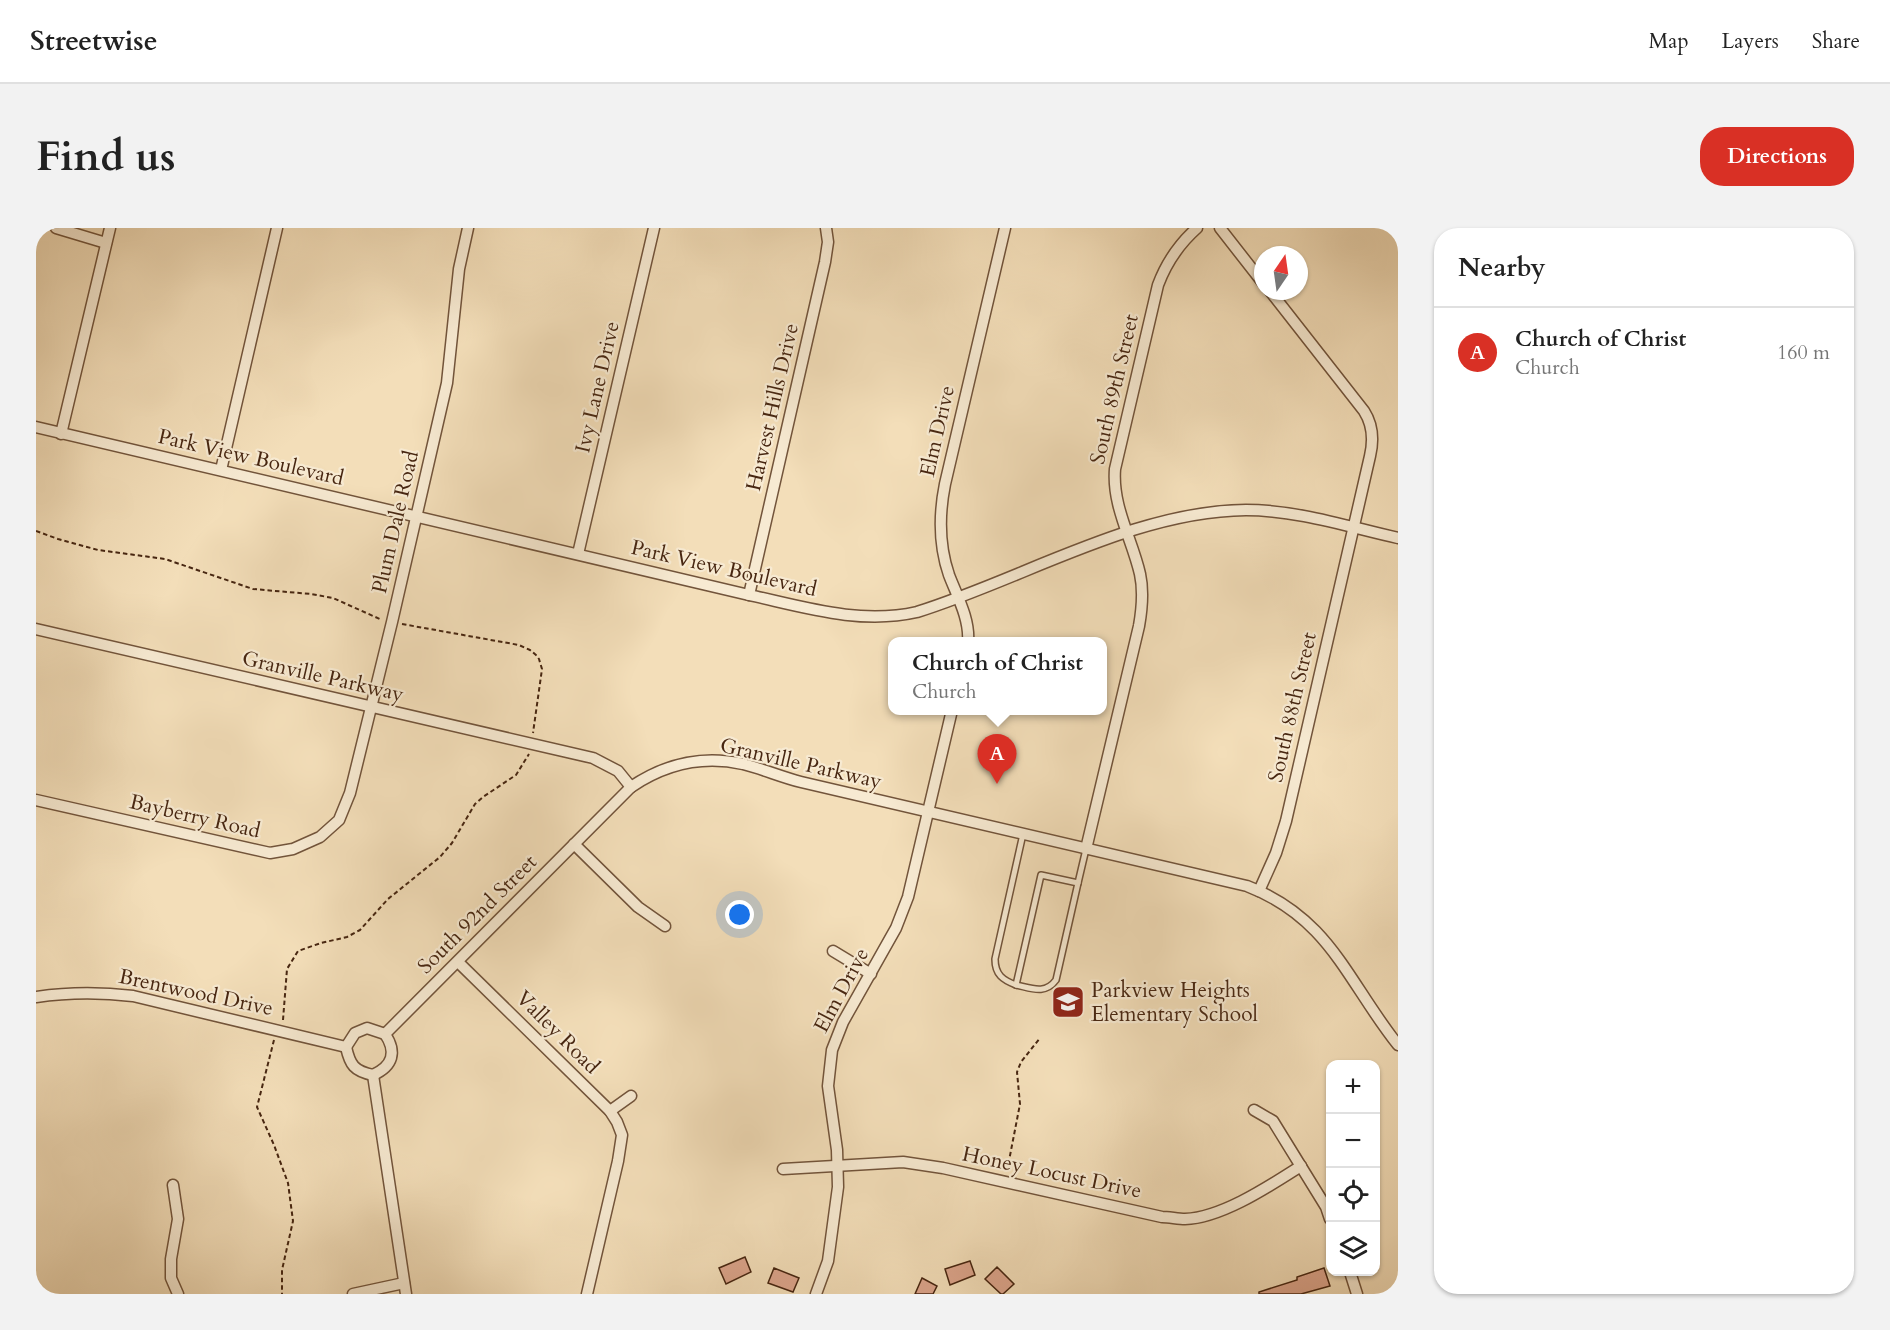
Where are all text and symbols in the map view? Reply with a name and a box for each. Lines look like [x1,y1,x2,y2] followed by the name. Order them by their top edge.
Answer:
[30,22,158,60] text: Streetwise
[1649,27,1689,56] text: Map
[1722,27,1779,56] text: Layers
[1812,27,1860,56] text: Share
[1700,127,1854,186] button: Directions
[36,128,176,185] text: Find us
[1254,246,1308,300] north arrow
[1458,250,1546,285] text: Nearby
[1083,311,1146,467] street label: South 89th Street
[568,318,627,456] street label: Ivy Lane Drive
[739,320,806,494] street label: Harvest Hills Drive
[1515,324,1686,354] text: Church of Christ
[1470,339,1485,366] text: A
[1777,339,1830,366] text: 160 m
[1515,354,1580,381] text: Church
[913,383,962,479] street label: Elm Drive
[155,422,347,493] street label: Park View Boulevard
[365,448,426,596] street label: Plum Dale Road
[628,533,820,604] street label: Park View Boulevard
[1261,629,1324,785] street label: South 88th Street
[888,637,1107,715] popup
[239,644,407,709] street label: Granville Parkway
[912,648,1083,678] text: Church of Christ
[912,678,977,705] text: Church
[717,731,885,796] street label: Granville Parkway
[978,734,1016,784] pin: A
[127,787,263,846] street label: Bayberry Road
[411,848,544,980] street label: South 92nd Street
[725,900,754,929] your location
[807,943,876,1038] street label: Elm Drive
[116,962,276,1023] street label: Brentwood Drive
[1091,976,1258,1029] place label: Parkview Heights Elementary School
[509,984,606,1081] street label: Valley Road
[1050,984,1086,1020] school or university icon: Parkview Heights Elementary School
[1326,1060,1380,1276] map controls
[1326,1060,1380,1114] button: +
[1326,1114,1380,1168] button: −
[960,1139,1144,1206] street label: Honey Locust Drive
[1326,1168,1380,1222] button: locate
[1326,1222,1380,1276] button: layers

